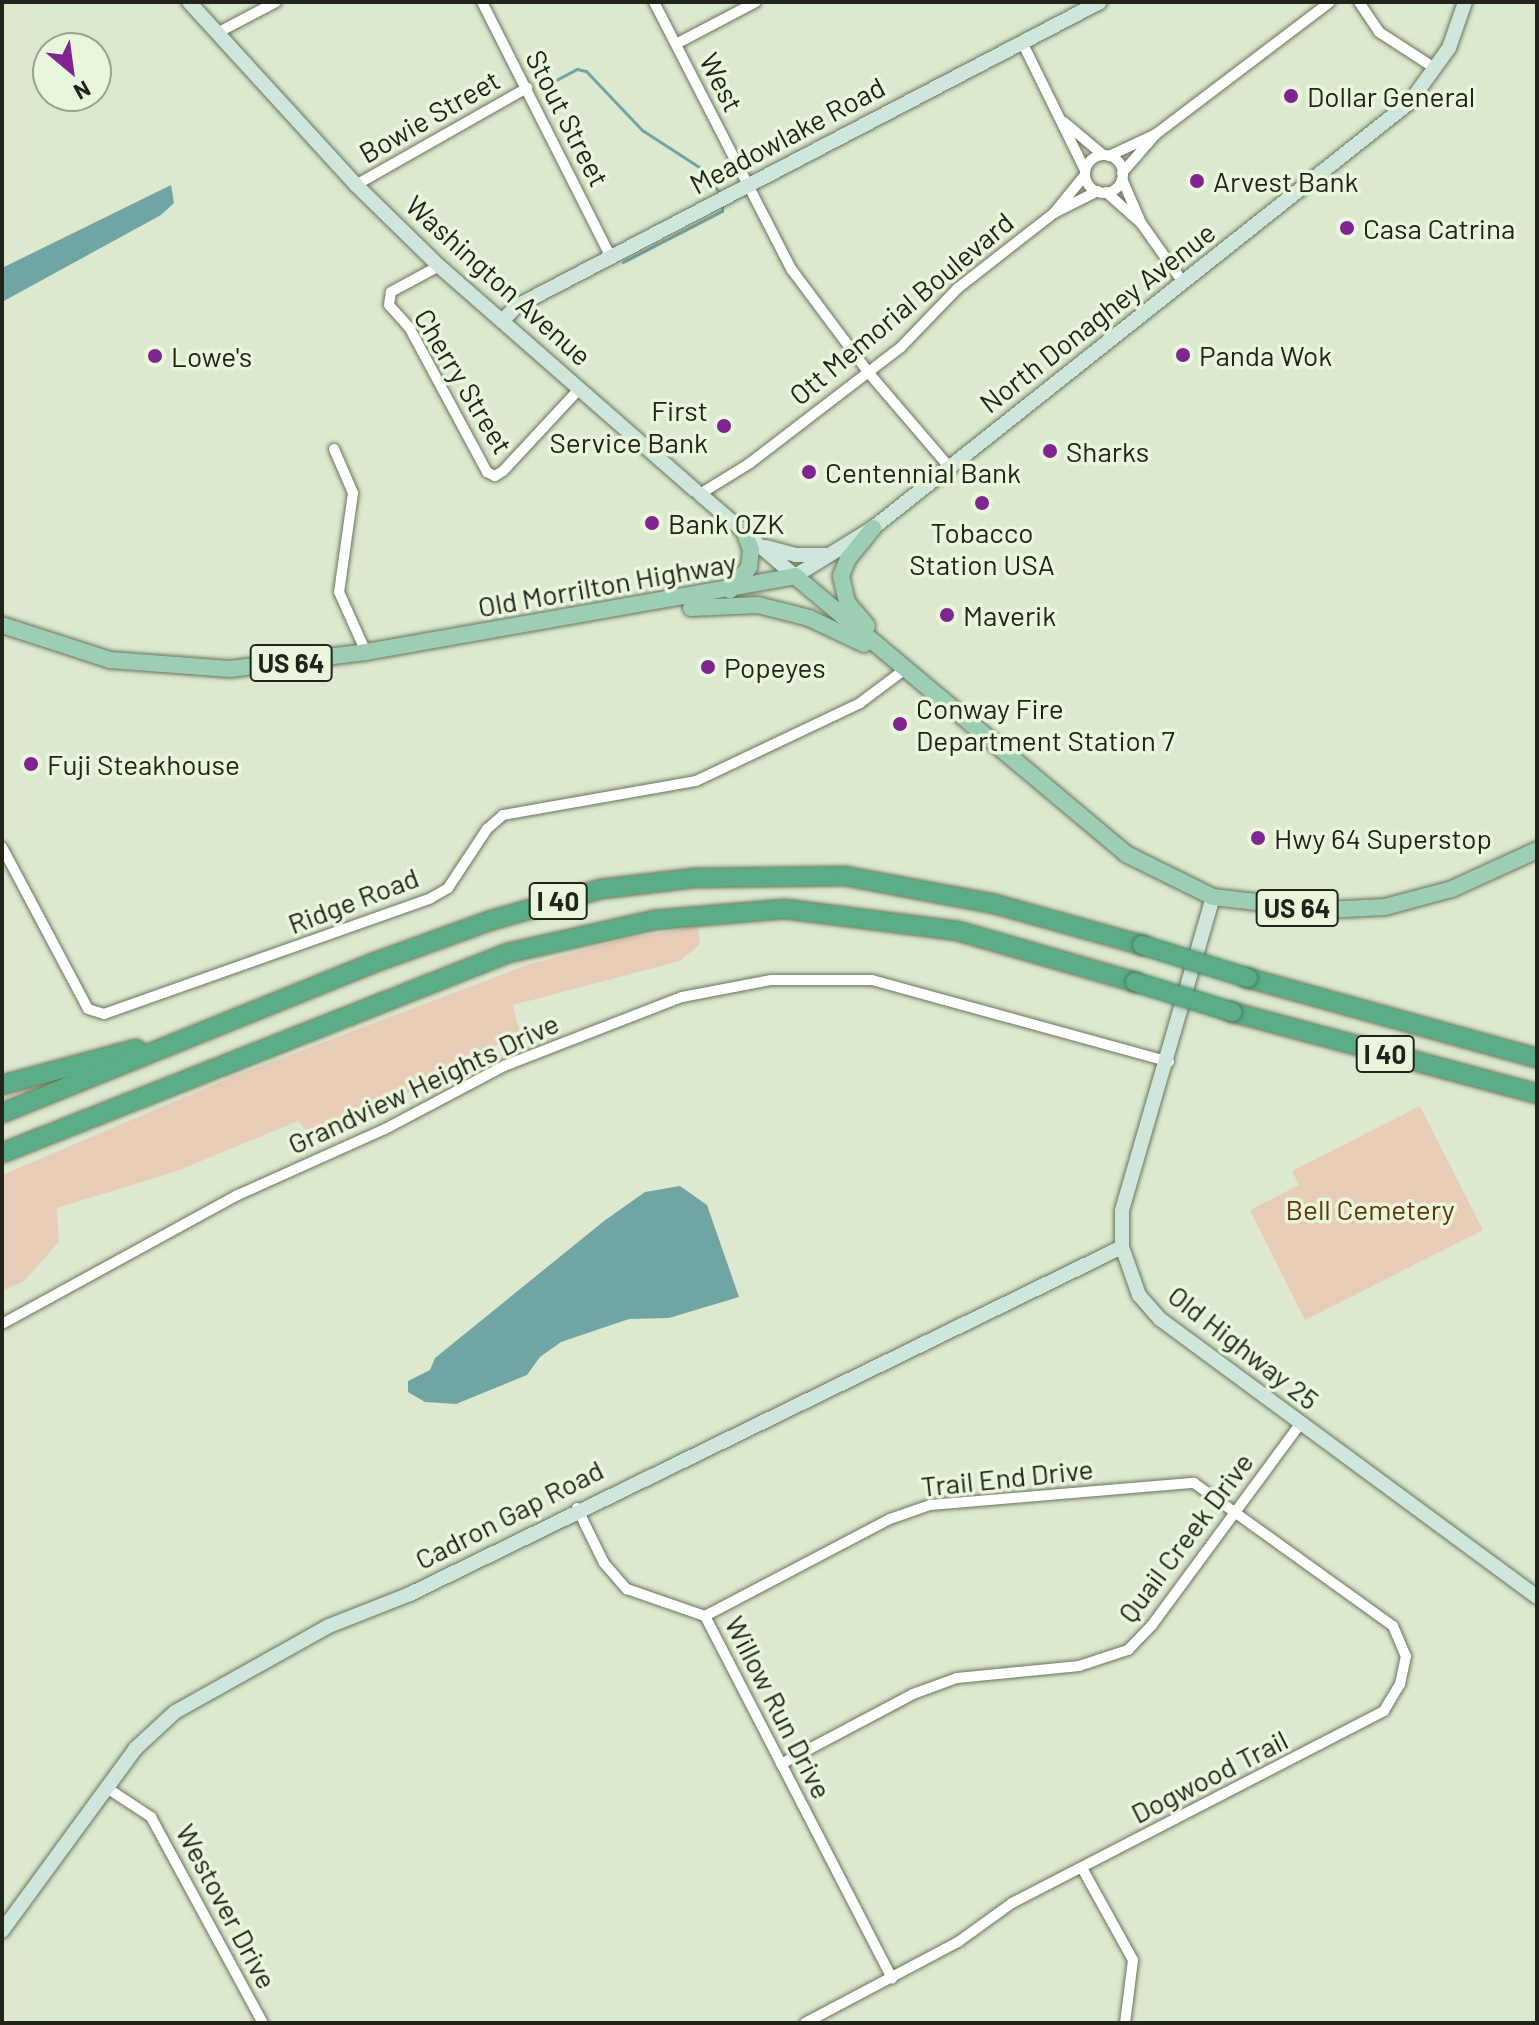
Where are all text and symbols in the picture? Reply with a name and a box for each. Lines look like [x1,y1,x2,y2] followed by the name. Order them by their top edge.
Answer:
[32,32,112,112] north arrow
[519,44,617,192] street label: Stout Street
[693,47,751,117] street label: West
[353,62,505,170] street label: Bowie Street
[684,69,890,201] street label: Meadowlake Road
[70,76,95,106] text: N
[1307,79,1475,113] place label: Dollar General
[1282,87,1300,105] marker: Dollar General
[1213,164,1358,198] place label: Arvest Bank
[1188,172,1206,190] marker: Arvest Bank
[399,188,599,372] street label: Washington Avenue
[782,205,1020,411] street label: Ott Memorial Boulevard
[1363,211,1515,245] place label: Casa Catrina
[973,215,1221,419] street label: North Donaghey Avenue
[1338,219,1356,237] marker: Casa Catrina
[408,303,520,459] street label: Cherry Street
[1199,338,1332,372] place label: Panda Wok
[171,339,252,373] place label: Lowe's
[1174,346,1192,364] marker: Panda Wok
[146,347,164,365] marker: Lowe's
[550,393,708,459] place label: First Service Bank
[715,417,733,435] marker: First Service Bank
[1066,434,1149,468] place label: Sharks
[1041,442,1059,460] marker: Sharks
[825,455,1021,489] place label: Centennial Bank
[800,463,818,481] marker: Centennial Bank
[973,494,991,512] marker: Tobacco Station USA
[668,506,784,540] place label: Bank OZK
[643,514,661,532] marker: Bank OZK
[909,515,1055,581] place label: Tobacco Station USA
[475,545,739,623] street label: Old Morrilton Highway
[963,598,1056,632] place label: Maverik
[938,606,956,624] marker: Maverik
[249,641,333,685] road number: US 64
[724,650,826,684] place label: Popeyes
[699,658,717,676] marker: Popeyes
[916,691,1175,757] place label: Conway Fire Department Station 7
[891,715,909,733] marker: Conway Fire Department Station 7
[47,747,240,781] place label: Fuji Steakhouse
[22,755,40,773] marker: Fuji Steakhouse
[1274,821,1492,855] place label: Hwy 64 Superstop
[1249,829,1267,847] marker: Hwy 64 Superstop
[283,860,423,940] street label: Ridge Road
[528,879,588,923] road number: I 40
[1255,886,1339,930] road number: US 64
[282,1006,564,1160] street label: Grandview Heights Drive
[1355,1032,1415,1076] road number: I 40
[1285,1192,1455,1226] park label: Bell Cemetery
[1162,1278,1326,1416] street label: Old Highway 25
[1110,1446,1260,1628] street label: Quail Creek Drive
[919,1451,1095,1503] street label: Trail End Drive
[409,1452,609,1576] street label: Cadron Gap Road
[719,1610,839,1804] street label: Willow Run Drive
[1125,1722,1293,1830] street label: Dogwood Trail
[170,1818,284,1994] street label: Westover Drive

